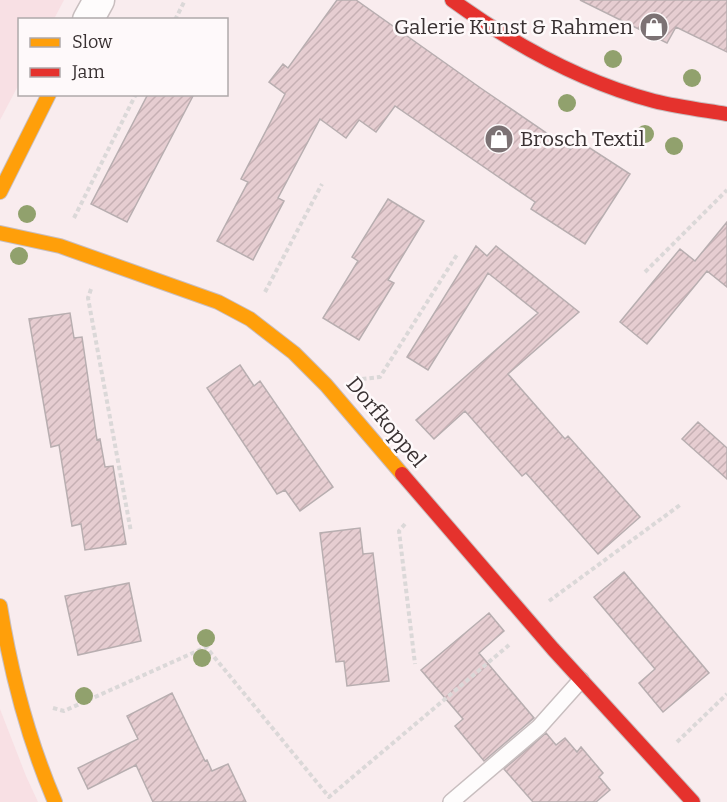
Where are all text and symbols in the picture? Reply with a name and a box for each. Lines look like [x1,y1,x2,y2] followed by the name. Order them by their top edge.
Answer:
[638,11,670,43] shop icon: Galerie Kunst & Rahmen
[394,14,633,40] place label: Galerie Kunst & Rahmen
[18,18,228,96] legend
[72,31,113,53] text: Slow
[71,61,105,83] text: Jam
[483,123,515,155] shop icon: Brosch Textil
[520,126,645,152] place label: Brosch Textil
[341,371,431,473] street label: Dorfkoppel

